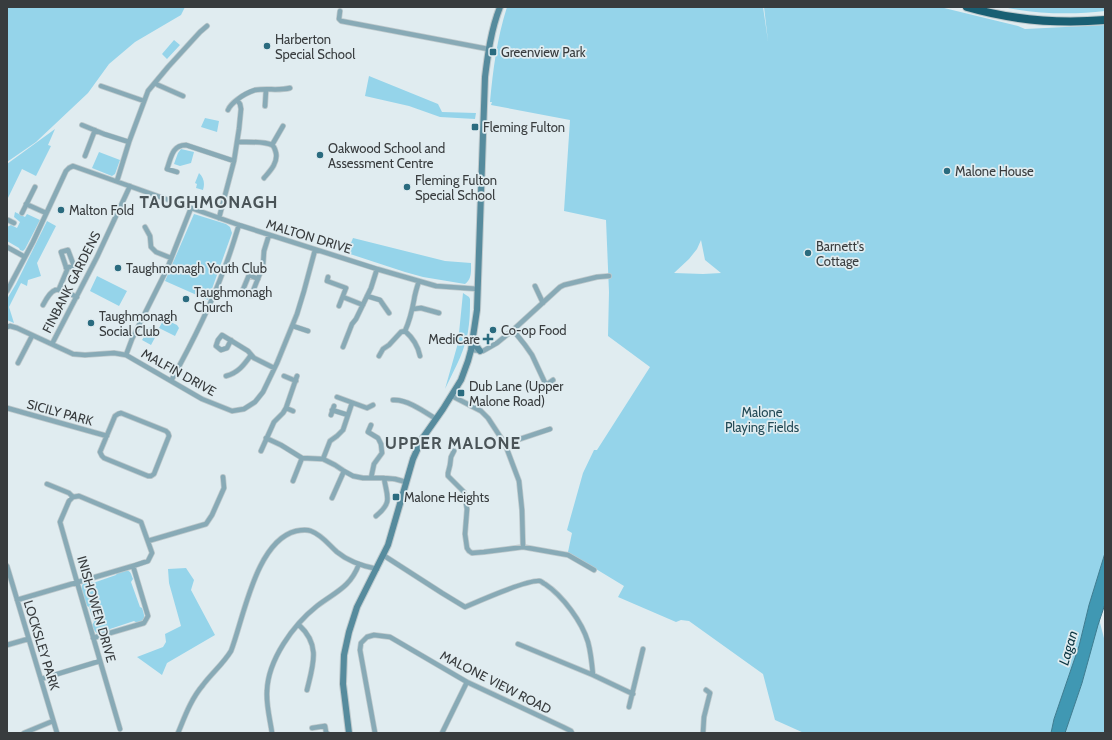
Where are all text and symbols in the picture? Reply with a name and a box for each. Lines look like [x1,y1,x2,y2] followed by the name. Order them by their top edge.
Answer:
[275,31,355,62] place label: Harberton Special School
[262,41,272,51] marker: Harberton Special School
[501,44,586,60] place label: Greenview Park
[488,47,498,57] marker: Greenview Park
[483,119,565,135] place label: Fleming Fulton
[470,122,480,132] marker: Fleming Fulton
[328,140,445,171] place label: Oakwood School and Assessment Centre
[315,150,325,160] marker: Oakwood School and Assessment Centre
[955,163,1034,179] place label: Malone House
[942,166,952,176] marker: Malone House
[415,172,497,203] place label: Fleming Fulton Special School
[402,182,412,192] marker: Fleming Fulton Special School
[140,192,278,212] district label: TAUGHMONAGH
[69,202,134,218] place label: Malton Fold
[56,205,66,215] marker: Malton Fold
[264,215,354,257] street label: MALTON DRIVE
[38,228,104,336] street label: FINBANK GARDENS
[816,238,865,269] place label: Barnett's Cottage
[803,248,813,258] marker: Barnett's Cottage
[126,260,267,276] place label: Taughmonagh Youth Club
[113,263,123,273] marker: Taughmonagh Youth Club
[194,284,272,315] place label: Taughmonagh Church
[181,294,191,304] marker: Taughmonagh Church
[99,308,177,339] place label: Taughmonagh Social Club
[86,318,96,328] marker: Taughmonagh Social Club
[501,322,567,338] place label: Co-op Food
[488,325,498,335] marker: Co-op Food
[428,331,480,347] place label: MediCare
[483,334,493,344] marker: MediCare
[139,345,219,399] street label: MALFIN DRIVE
[469,378,564,409] place label: Dub Lane (Upper Malone Road)
[456,388,466,398] marker: Dub Lane (Upper Malone Road)
[25,395,95,429] street label: SICILY PARK
[725,404,800,435] park label: Malone Playing Fields
[385,433,521,453] district label: UPPER MALONE
[404,489,490,505] place label: Malone Heights
[391,492,401,502] marker: Malone Heights
[74,554,120,664] street label: INISHOWEN DRIVE
[21,598,63,693] street label: LOCKSLEY PARK
[1054,629,1082,667] water label: Lagan
[438,647,554,717] street label: MALONE VIEW ROAD

